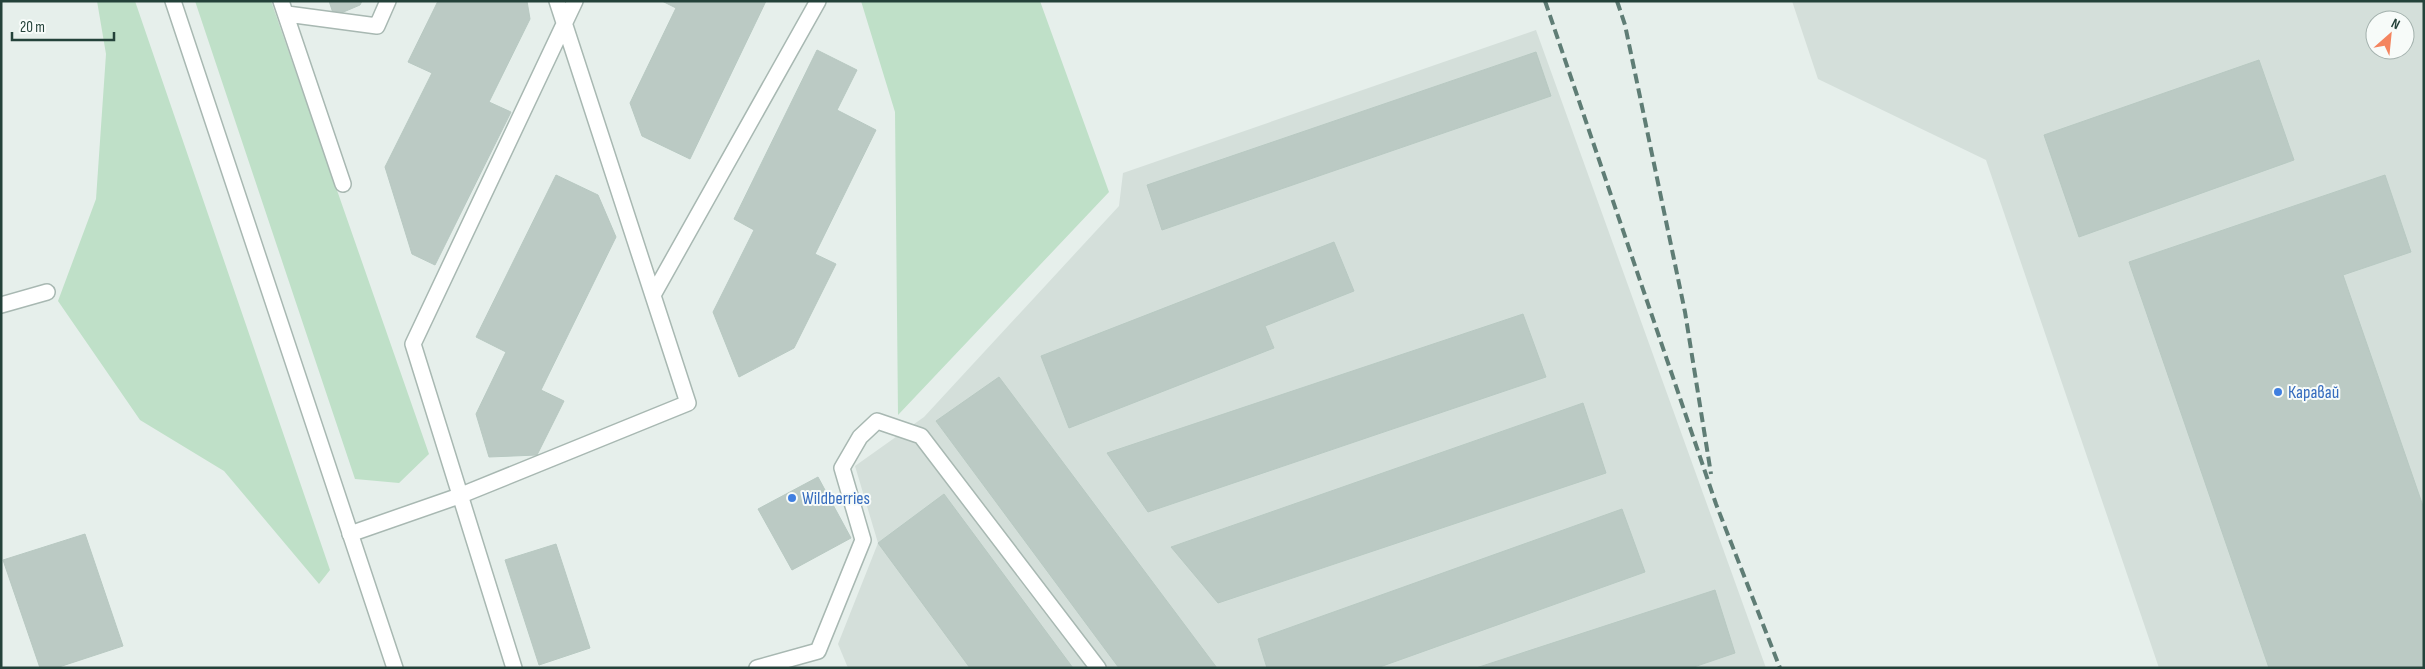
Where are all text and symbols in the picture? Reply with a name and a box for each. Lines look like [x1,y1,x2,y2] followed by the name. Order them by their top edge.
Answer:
[12,10,115,42] scale bar
[2365,10,2415,60] north arrow
[2388,15,2403,33] text: N
[20,18,45,37] text: 20 m
[2288,382,2339,403] place label: Каравай
[2272,386,2284,398] marker: Каравай
[802,488,870,509] place label: Wildberries
[786,492,798,504] marker: Wildberries

